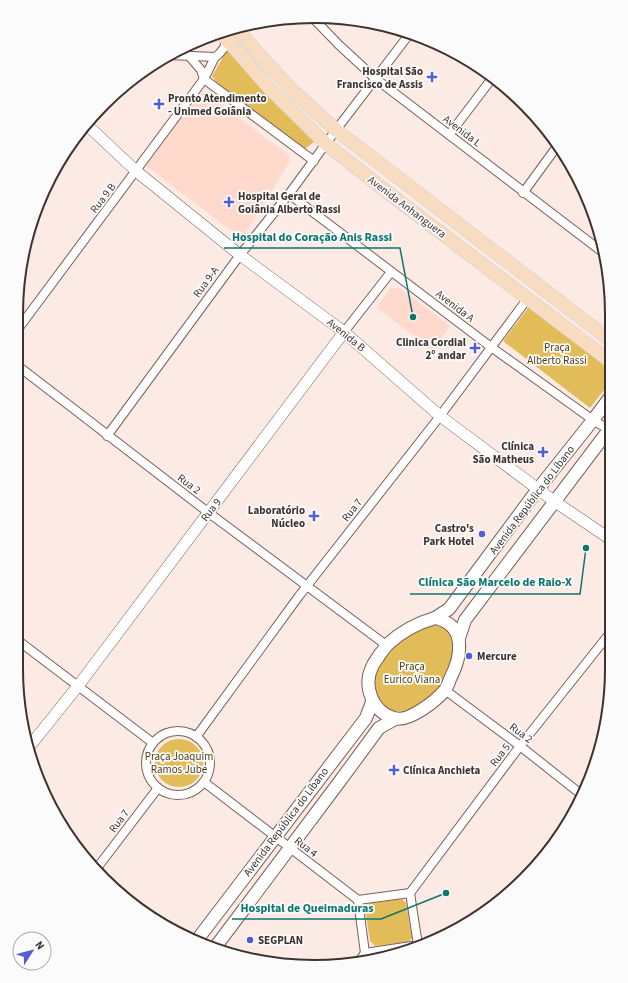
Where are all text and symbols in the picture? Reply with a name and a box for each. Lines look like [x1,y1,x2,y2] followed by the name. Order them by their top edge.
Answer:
[337,64,423,92] place label: Hospital São Francisco de Assis
[426,71,438,83] marker: Hospital São Francisco de Assis
[168,91,267,119] place label: Pronto Atendimento - Unimed Goiânia
[153,98,165,110] marker: Pronto Atendimento - Unimed Goiânia
[440,112,485,151] street label: Avenida L
[365,173,449,241] street label: Avenida Anhanguera
[87,179,120,216] street label: Rua 9 B
[238,189,341,217] place label: Hospital Geral de Goiânia Alberto Rassi
[223,196,235,208] marker: Hospital Geral de Goiânia Alberto Rassi
[224,224,400,248] callout: Hospital do Coração Anis Rassi
[232,229,392,246] text: Hospital do Coração Anis Rassi
[190,263,222,301] street label: Rua 9-A
[433,286,477,326] street label: Avenida A
[324,315,369,355] street label: Avenida B
[396,335,467,363] place label: Clinica Cordial 2° andar
[527,340,587,368] park label: Praça Alberto Rassi
[469,342,481,354] marker: Clinica Cordial 2° andar
[472,439,534,467] place label: Clínica São Matheus
[486,442,578,558] street label: Avenida República do Líbano
[537,446,549,458] marker: Clínica São Matheus
[174,470,204,498] street label: Rua 2
[197,495,225,525] street label: Rua 9
[338,495,366,525] street label: Rua 7
[248,503,305,531] place label: Laboratório Núcleo
[308,510,320,522] marker: Laboratório Núcleo
[423,521,475,549] place label: Castro's Park Hotel
[477,529,487,539] marker: Castro's Park Hotel
[410,570,580,594] callout: Clínica São Marcelo de Raio-X
[418,574,572,591] text: Clínica São Marcelo de Raio-X
[477,649,517,664] place label: Mercure
[464,651,474,661] marker: Mercure
[384,659,440,687] park label: Praça Eurico Viana
[506,719,536,747] street label: Rua 2
[486,740,514,770] street label: Rua 5
[145,749,213,777] park label: Praça Joaquim Ramos Jube
[403,763,481,778] place label: Clínica Anchieta
[240,764,332,880] street label: Avenida República do Líbano
[388,764,400,776] marker: Clínica Anchieta
[105,806,133,836] street label: Rua 7
[291,833,321,861] street label: Rua 4
[232,895,381,919] callout: Hospital de Queimaduras
[240,900,374,917] text: Hospital de Queimaduras
[12,931,52,971] north arrow
[258,933,303,948] place label: SEGPLAN
[245,935,255,945] marker: SEGPLAN
[31,938,48,953] text: N

